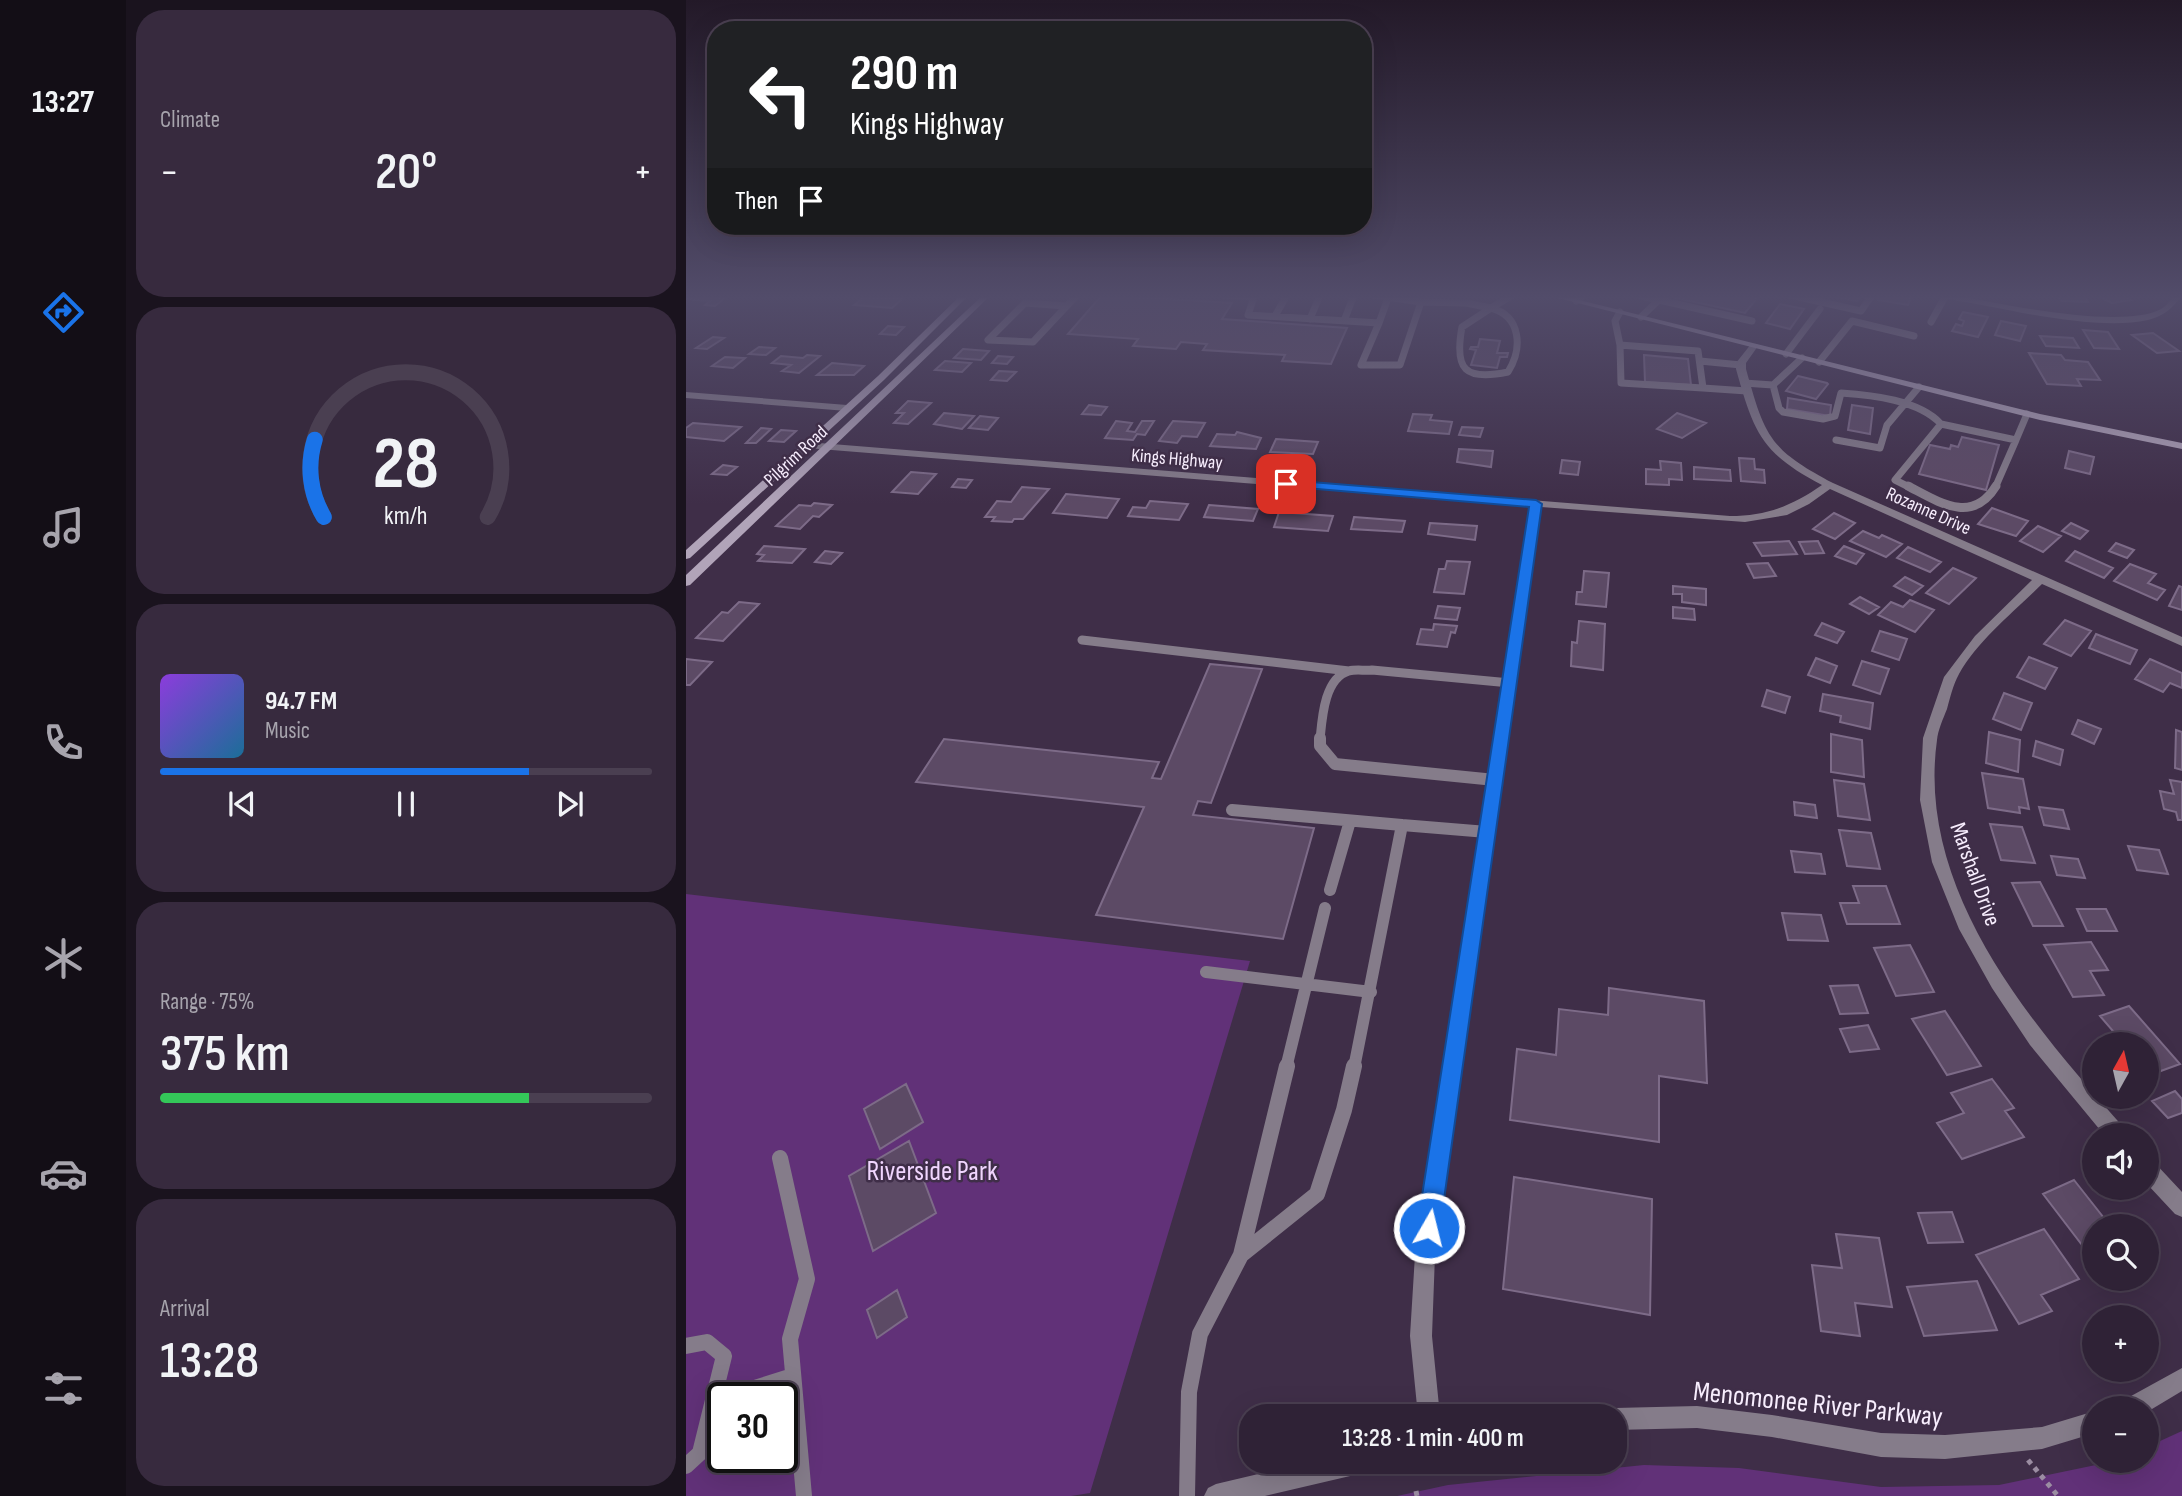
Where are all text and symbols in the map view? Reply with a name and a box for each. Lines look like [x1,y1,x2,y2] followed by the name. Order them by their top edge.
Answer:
[850,45,958,104] text: 290 m
[735,49,826,140] icon: left
[32,83,94,122] text: 13:27
[850,105,1004,144] text: Kings Highway
[160,106,220,134] text: Climate
[375,141,437,204] text: 20°
[160,150,179,195] text: −
[633,150,652,195] text: +
[792,182,830,220] icon: arrive
[735,186,778,217] text: Then
[39,288,88,337] icon: directions
[373,421,439,509] text: 28
[759,421,833,491] street label: Pilgrim Road
[1130,444,1224,475] street label: Kings Highway
[1256,454,1316,514] pin
[1267,465,1305,503] icon: arrive
[1882,482,1974,540] street label: Rozanne Drive
[384,501,428,532] text: km/h
[39,503,88,552] icon: music
[265,686,337,717] text: 94.7 FM
[265,717,310,745] text: Music
[39,718,88,767] icon: phone
[223,785,261,823] icon: previous
[387,785,425,823] icon: pause
[551,785,589,823] icon: next
[1943,819,2007,930] street label: Marshall Drive
[39,934,88,983] icon: climate
[160,988,254,1016] text: Range · 75%
[160,1023,290,1086] text: 375 km
[2082,1032,2160,1110] north arrow
[2082,1032,2159,1473] map controls
[2082,1123,2159,1200] button: sound
[39,1149,88,1198] icon: car
[866,1155,998,1188] park label: Riverside Park
[1392,1191,1466,1265] position arrow
[2082,1214,2159,1291] button: search
[160,1295,209,1323] text: Arrival
[2082,1305,2159,1382] button: +
[160,1330,259,1393] text: 13:28
[39,1364,88,1413] icon: filters
[1692,1375,1944,1434] street label: Menomonee River Parkway
[707,1382,798,1473] speed limit sign: 30
[2082,1396,2159,1473] button: −
[1342,1423,1524,1454] text: 13:28 · 1 min · 400 m

